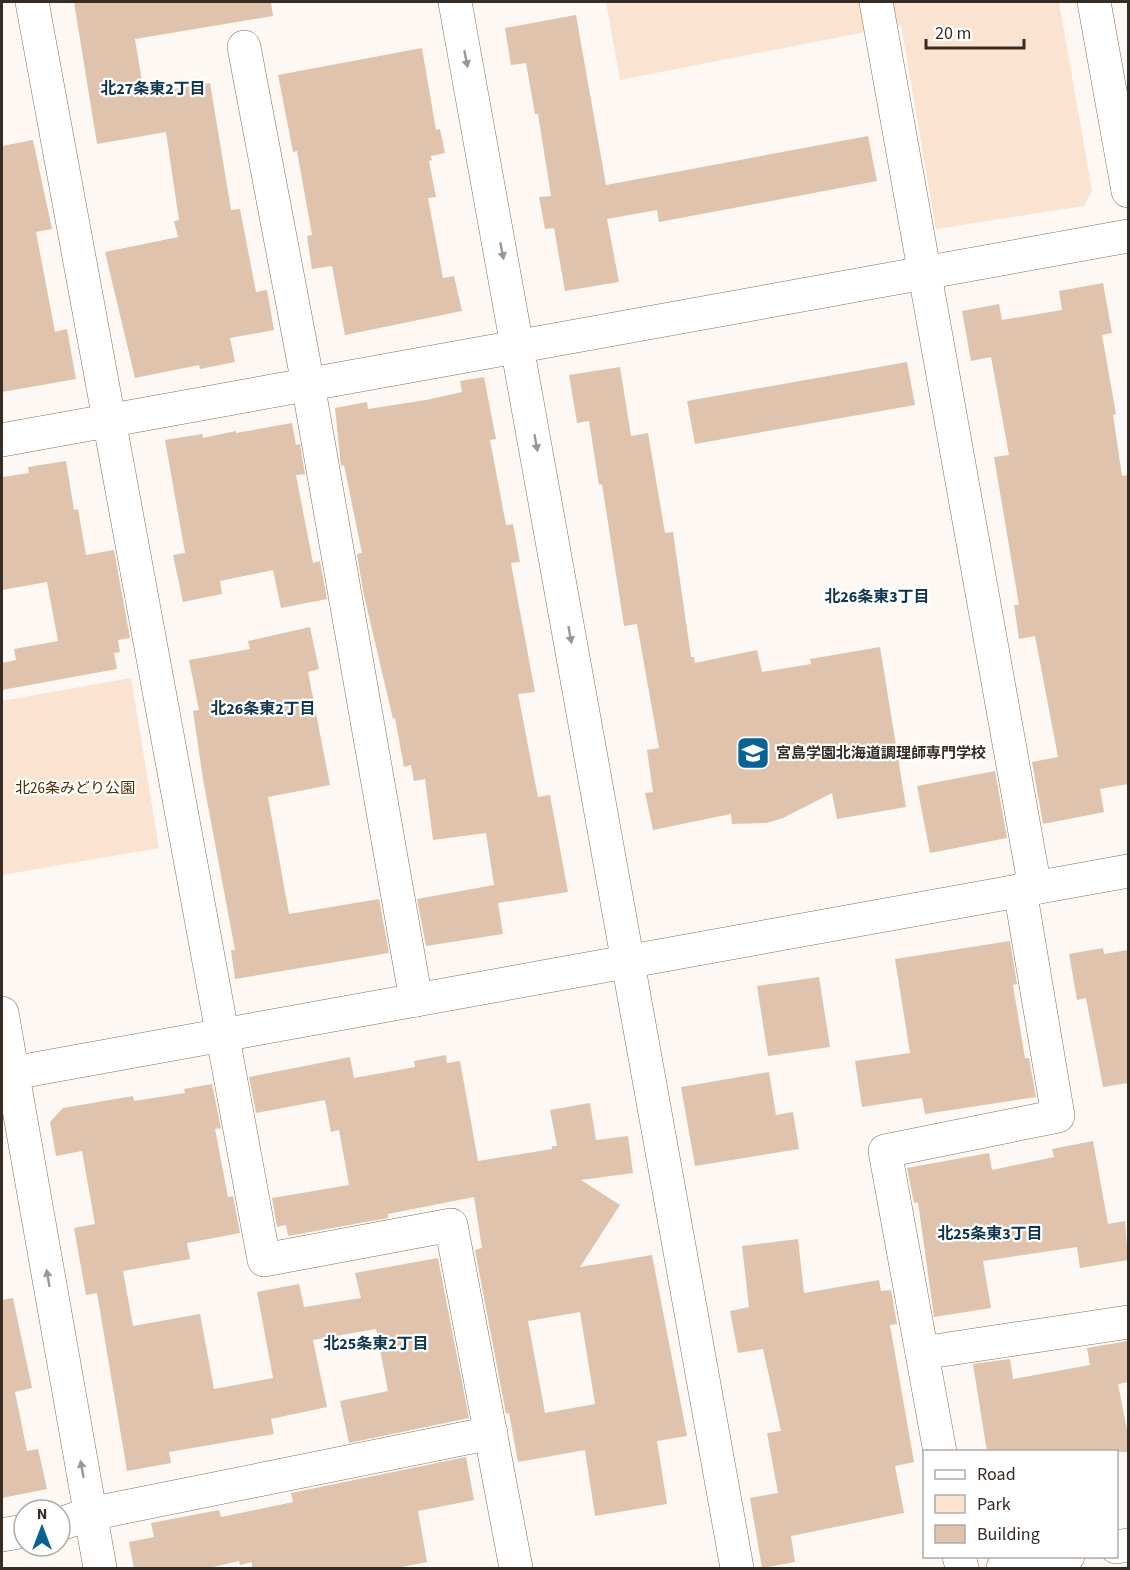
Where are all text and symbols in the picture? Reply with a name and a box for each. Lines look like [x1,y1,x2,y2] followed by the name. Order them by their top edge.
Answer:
[926,12,1024,50] scale bar
[935,21,971,46] text: 20 m
[462,50,471,69] one-way arrow
[100,78,206,100] district label: 北27条東2丁目
[498,241,507,260] one-way arrow
[532,433,541,452] one-way arrow
[824,586,930,608] district label: 北26条東3丁目
[566,625,575,644] one-way arrow
[210,698,316,720] district label: 北26条東2丁目
[735,735,771,771] school or university icon: 宮島学園北海道調理師専門学校
[776,743,986,764] place label: 宮島学園北海道調理師専門学校
[15,778,135,799] park label: 北26条みどり公園
[937,1223,1043,1245] district label: 北25条東3丁目
[43,1268,52,1287] one-way arrow
[323,1333,429,1355] district label: 北25条東2丁目
[923,1450,1118,1558] legend
[78,1460,87,1479] one-way arrow
[977,1462,1016,1487] text: Road
[977,1492,1011,1517] text: Park
[12,1498,72,1558] north arrow
[37,1503,47,1525] text: N
[977,1522,1040,1547] text: Building

